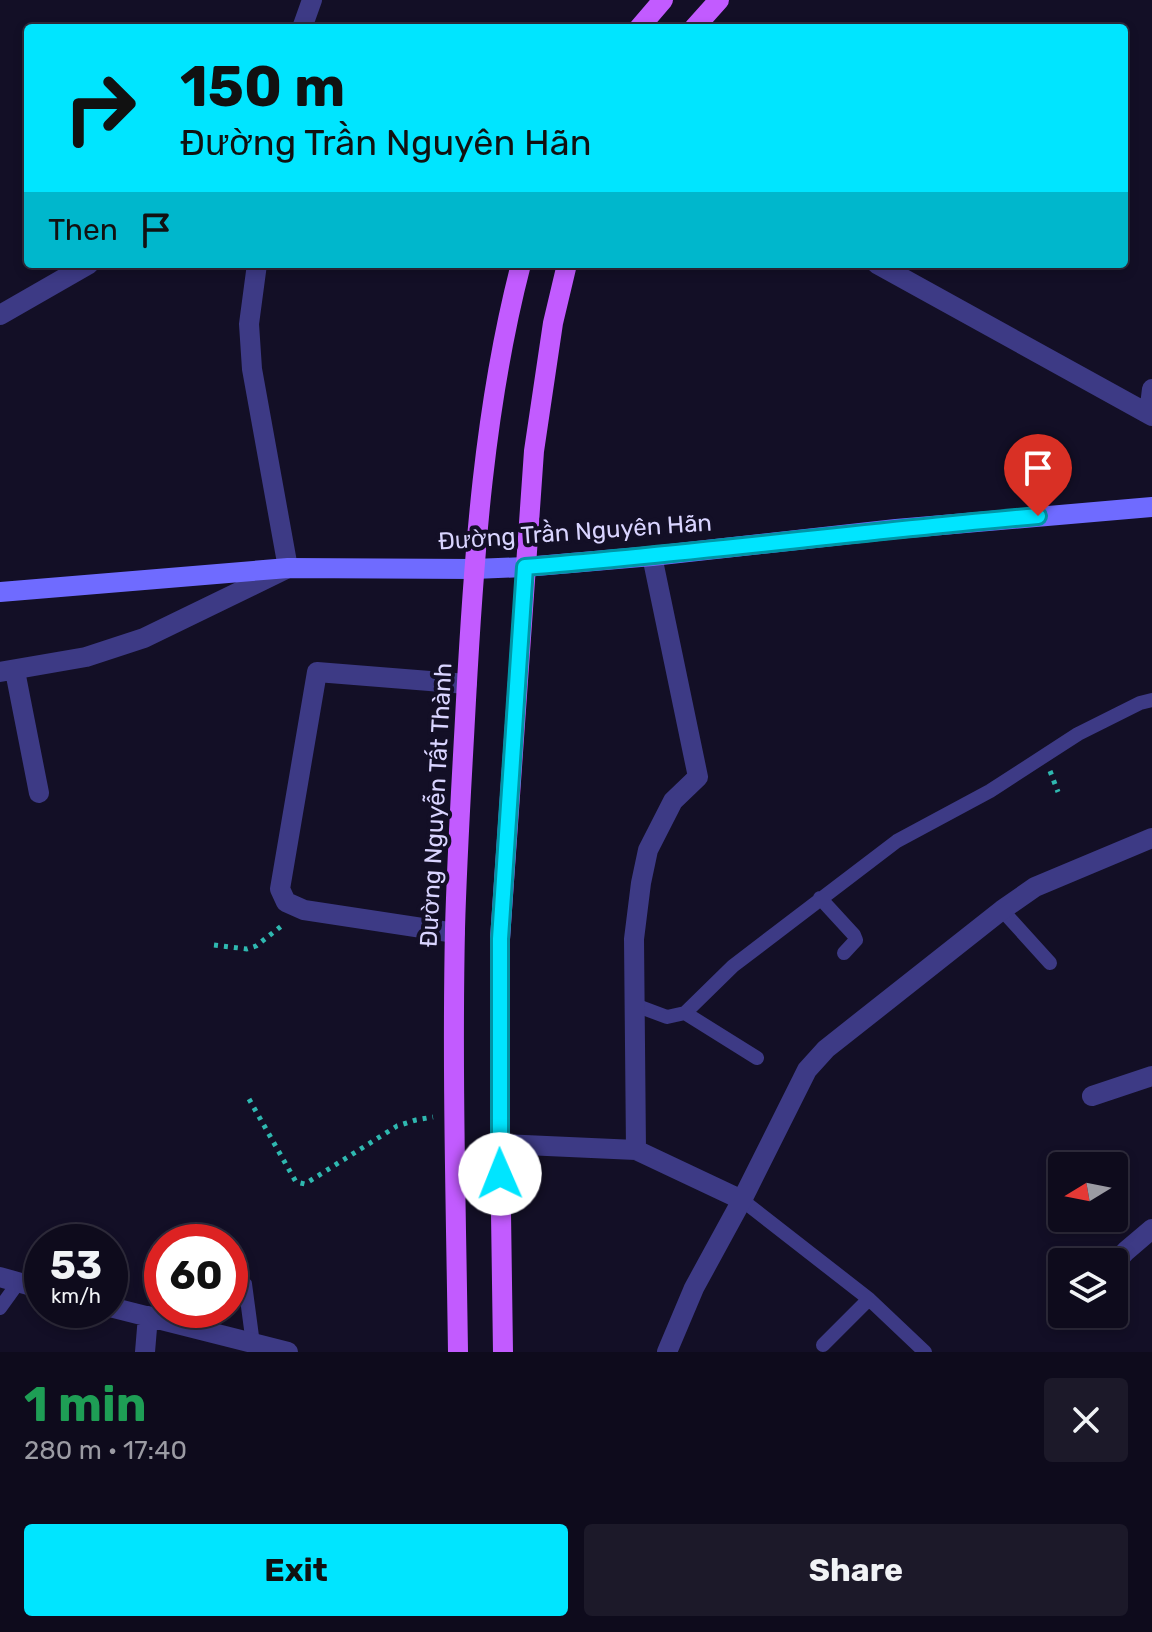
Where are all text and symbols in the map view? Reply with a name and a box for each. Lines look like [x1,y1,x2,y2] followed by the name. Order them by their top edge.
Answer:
[180,54,345,120] text: 150 m
[48,56,152,160] icon: right
[180,121,591,164] text: Đường Trần Nguyên Hãn
[134,208,178,252] icon: arrive
[48,212,118,248] text: Then
[1004,434,1072,516] pin
[1016,446,1060,490] icon: arrive
[437,506,713,556] street label: Đường Trần Nguyên Hãn
[412,662,457,948] street label: Đường Nguyễn Tất Thành
[458,1132,542,1216] position arrow
[1048,1152,1128,1232] north arrow
[1048,1152,1128,1328] map controls
[144,1224,248,1328] speed limit sign: 60
[50,1242,102,1289] text: 53
[1048,1248,1128,1328] button: layers
[51,1284,101,1308] text: km/h
[24,1376,147,1433] text: 1 min
[1044,1378,1128,1462] button: close
[24,1435,187,1466] text: 280 m · 17:40
[24,1524,568,1616] button: Exit
[584,1524,1128,1616] button: Share

